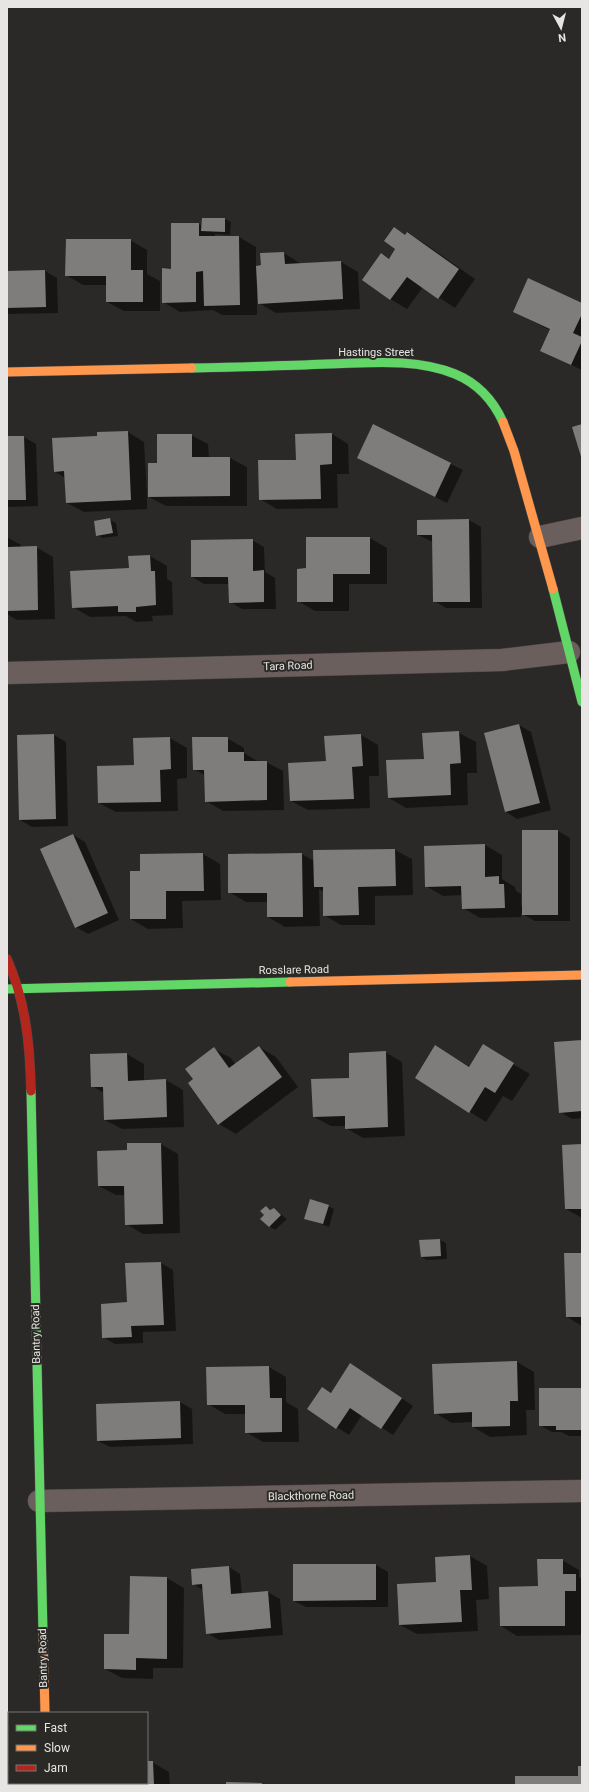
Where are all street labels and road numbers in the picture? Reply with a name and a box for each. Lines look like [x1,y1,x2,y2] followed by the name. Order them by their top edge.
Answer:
[338,346,414,359] street label: Hastings Street
[263,659,313,673] street label: Tara Road
[259,963,329,977] street label: Rosslare Road
[29,1304,43,1364] street label: Bantry Road
[268,1489,354,1503] street label: Blackthorne Road
[36,1628,50,1688] street label: Bantry Road

